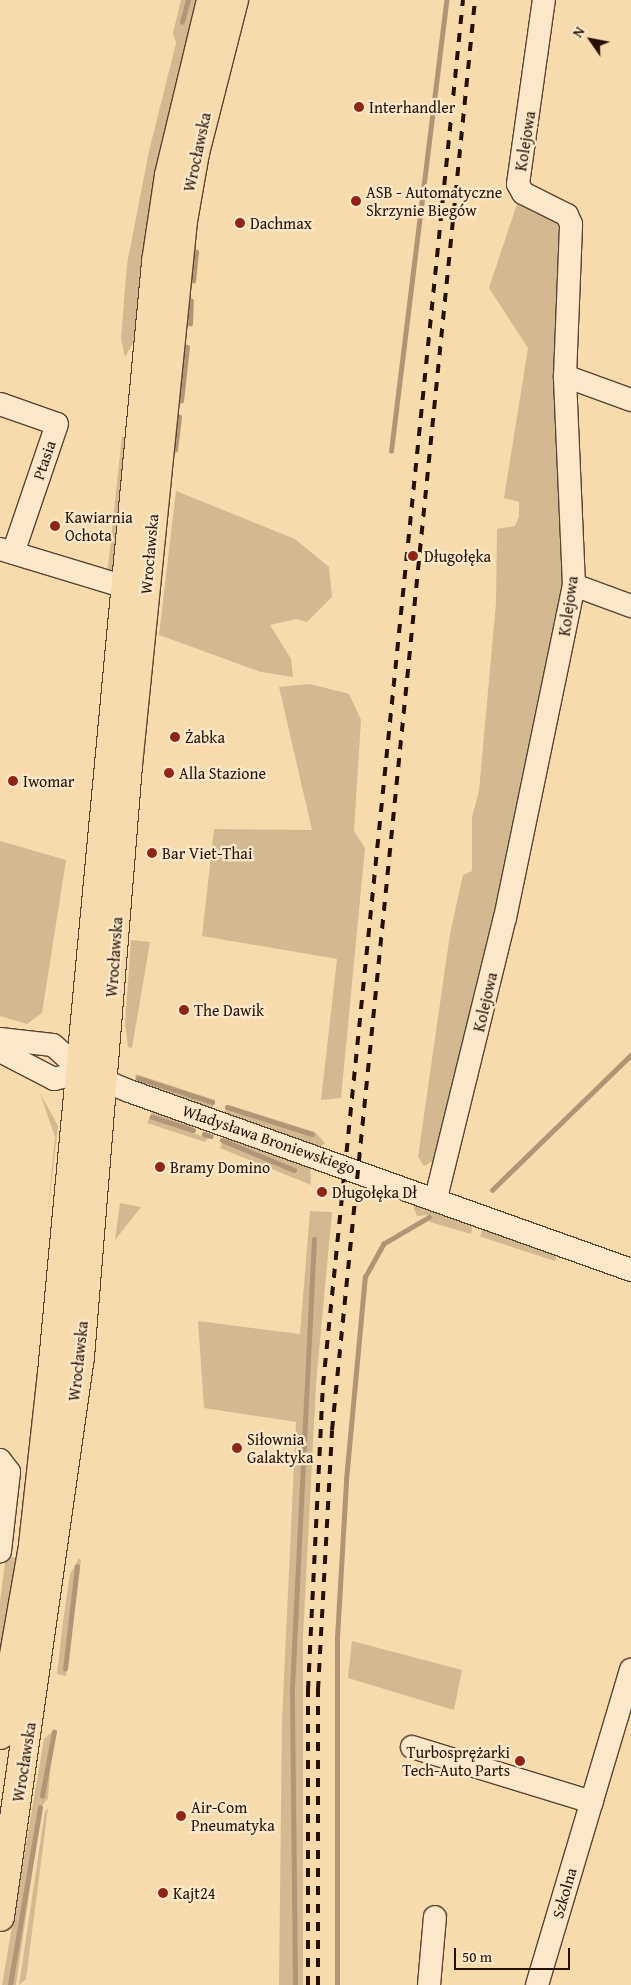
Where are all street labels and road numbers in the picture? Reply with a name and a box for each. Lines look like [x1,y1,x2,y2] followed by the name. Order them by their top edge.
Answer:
[511,110,539,172] street label: Kolejowa
[179,111,215,193] street label: Wrocławska
[28,438,60,482] street label: Ptasia
[136,513,162,595] street label: Wrocławska
[554,575,582,637] street label: Kolejowa
[102,916,126,998] street label: Wrocławska
[469,970,501,1034] street label: Kolejowa
[180,1100,358,1178] street label: Władysława Broniewskiego
[64,1320,92,1402] street label: Wrocławska
[8,1721,40,1803] street label: Wrocławska
[548,1865,580,1921] street label: Szkolna

